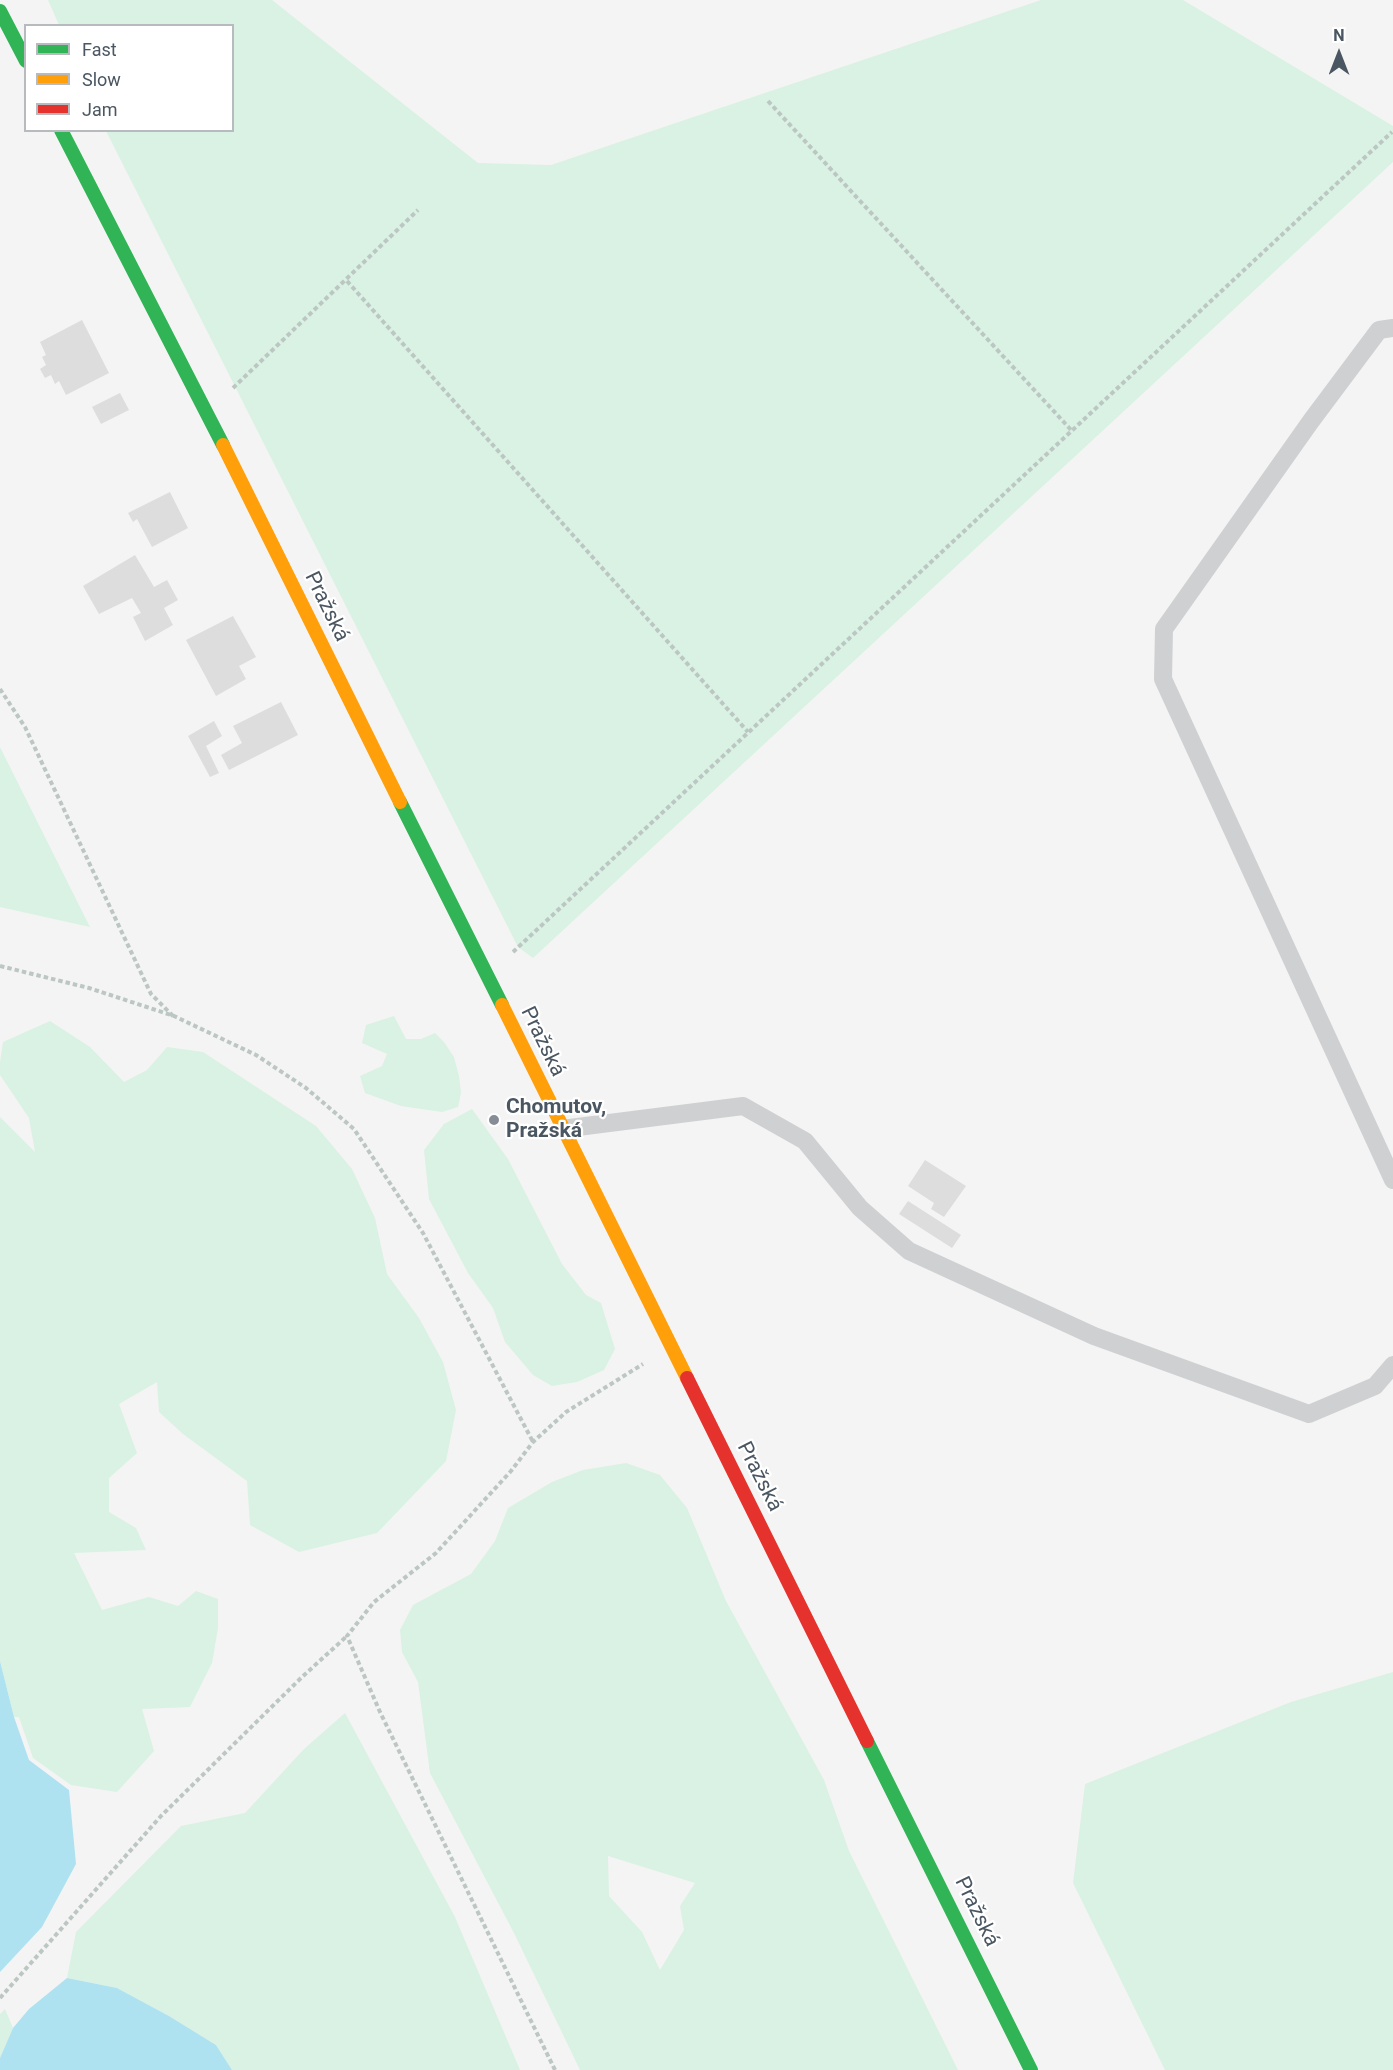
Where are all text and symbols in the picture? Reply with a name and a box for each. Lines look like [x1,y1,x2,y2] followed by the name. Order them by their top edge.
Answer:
[24,24,234,132] legend
[1309,24,1369,84] north arrow
[1333,26,1345,45] text: N
[82,39,117,60] text: Fast
[82,69,121,90] text: Slow
[82,99,118,120] text: Jam
[298,568,354,646] street label: Pražská
[514,1003,570,1081] street label: Pražská
[506,1095,606,1145] place label: Chomutov, Pražská
[487,1113,501,1127] marker: Chomutov, Pražská
[731,1438,787,1516] street label: Pražská
[948,1873,1004,1951] street label: Pražská

